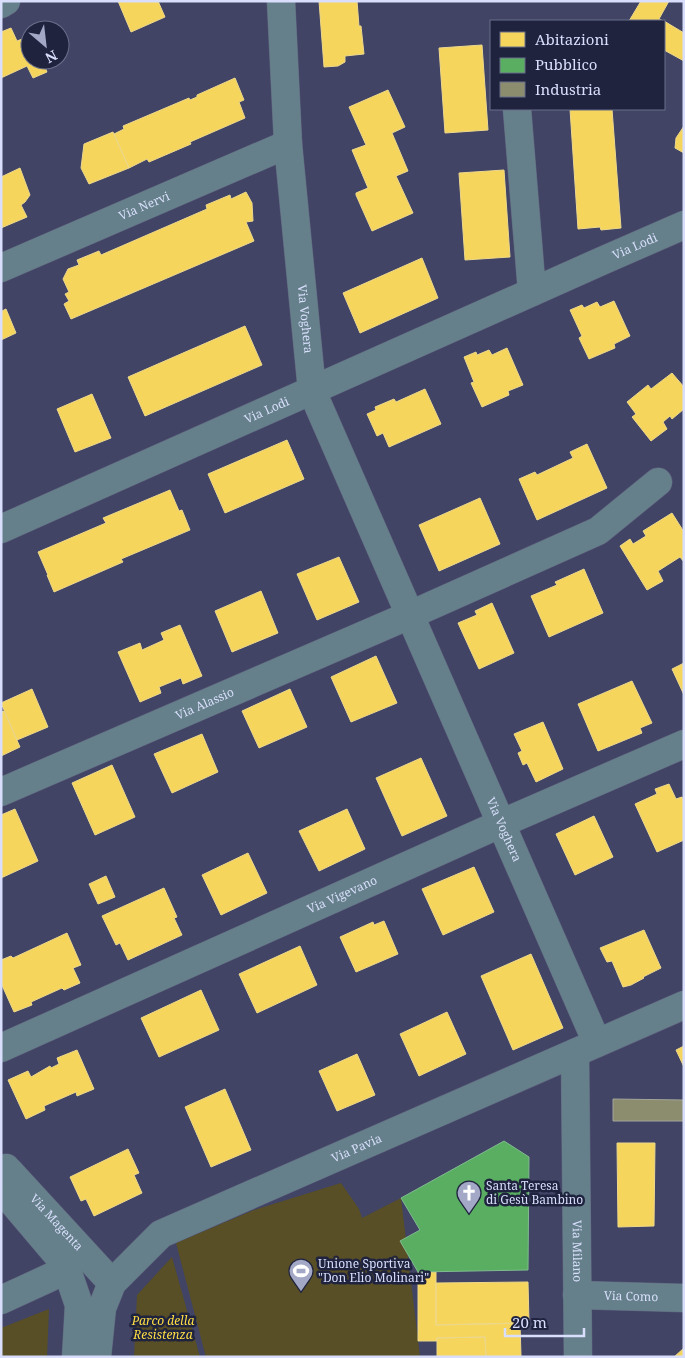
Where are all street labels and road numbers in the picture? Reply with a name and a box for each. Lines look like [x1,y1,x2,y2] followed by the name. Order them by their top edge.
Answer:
[116,187,172,224] street label: Via Nervi
[610,229,660,263] street label: Via Lodi
[294,284,317,354] street label: Via Voghera
[241,392,292,427] street label: Via Lodi
[173,683,237,724] street label: Via Alassio
[483,794,526,865] street label: Via Voghera
[304,871,380,918] street label: Via Vigevano
[329,1129,384,1166] street label: Via Pavia
[26,1190,87,1254] street label: Via Magenta
[569,1220,586,1282] street label: Via Milano
[604,1287,659,1305] street label: Via Como

